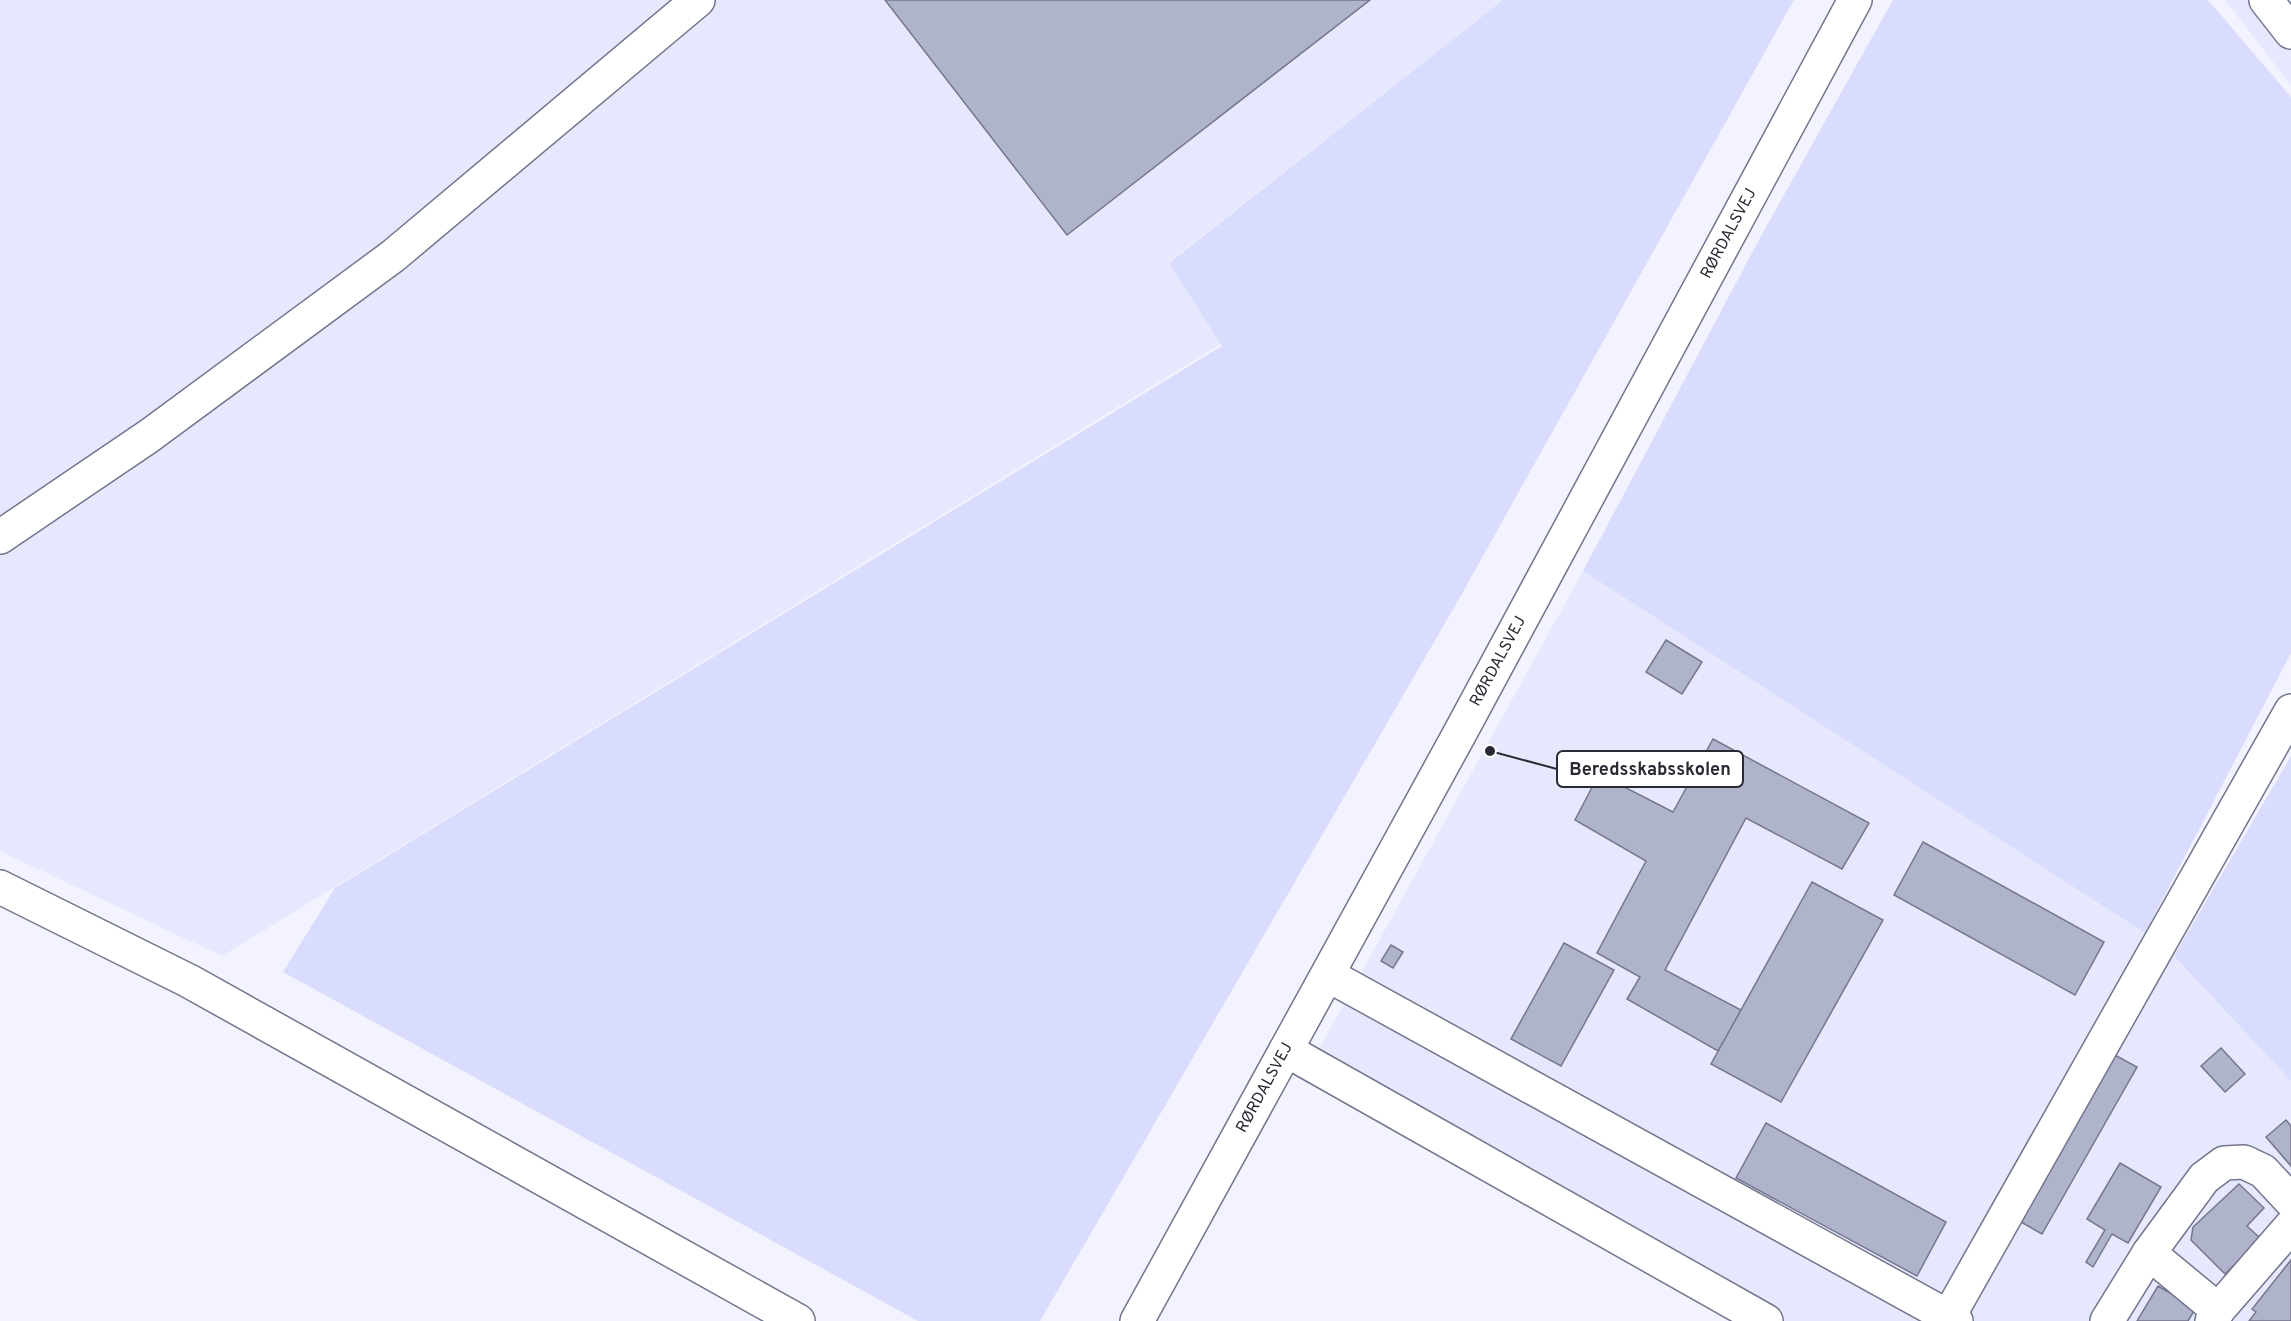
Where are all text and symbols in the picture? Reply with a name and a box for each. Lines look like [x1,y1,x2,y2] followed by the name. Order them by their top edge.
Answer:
[1697,185,1761,282] street label: RØRDALSVEJ
[1466,613,1531,710] street label: RØRDALSVEJ
[1557,751,1743,787] callout: Beredsskabsskolen
[1569,759,1731,782] text: Beredsskabsskolen
[1232,1039,1298,1136] street label: RØRDALSVEJ

